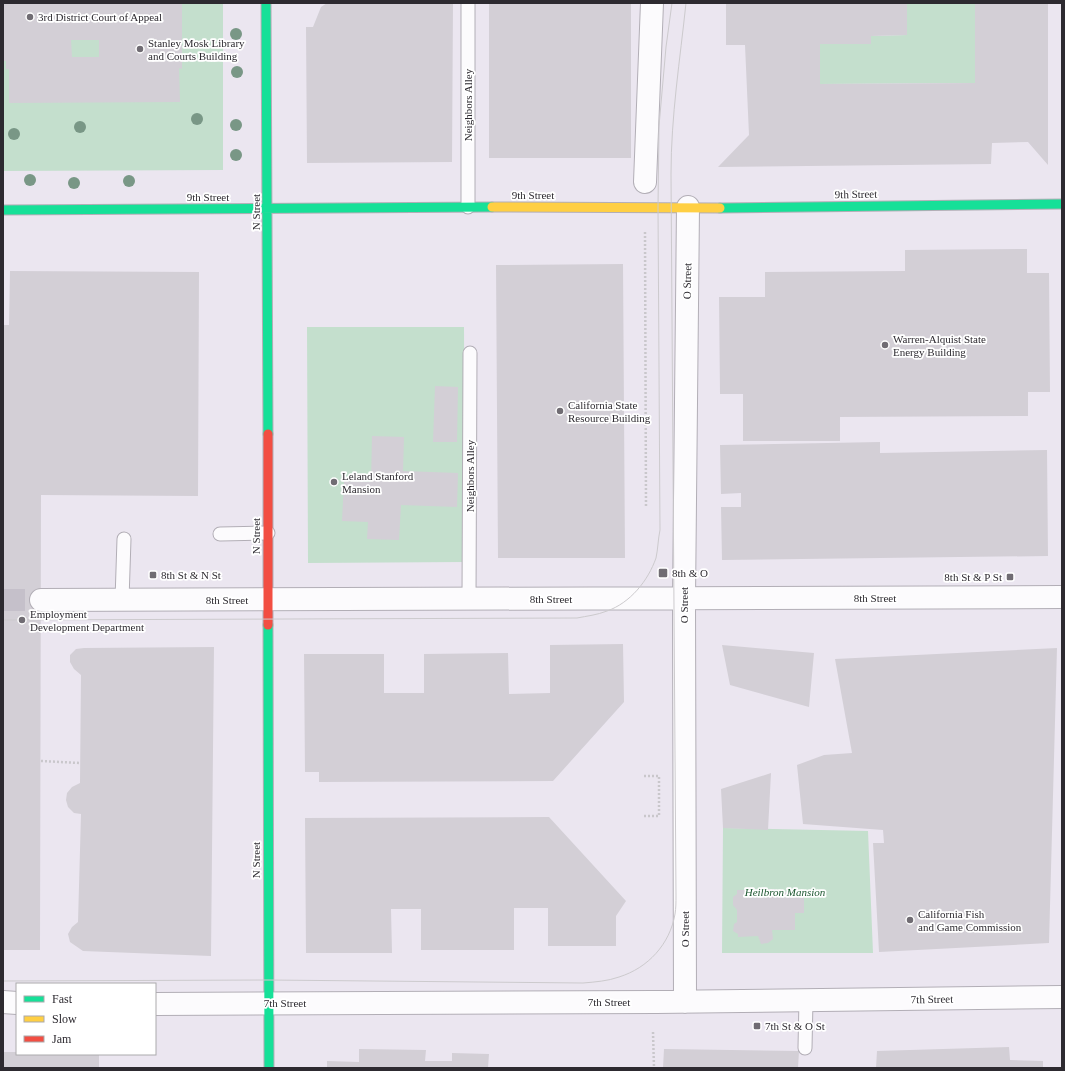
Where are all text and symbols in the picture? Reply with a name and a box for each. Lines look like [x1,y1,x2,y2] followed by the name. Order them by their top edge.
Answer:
[38,11,162,23] place label: 3rd District Court of Appeal
[25,12,35,22] marker: 3rd District Court of Appeal
[148,37,245,62] place label: Stanley Mosk Library and Courts Building
[135,44,145,54] marker: Stanley Mosk Library and Courts Building
[462,68,474,141] street label: Neighbors Alley
[835,188,877,200] street label: 9th Street
[512,189,554,201] street label: 9th Street
[187,191,229,203] street label: 9th Street
[250,194,262,230] street label: N Street
[681,263,693,299] street label: O Street
[893,333,986,358] place label: Warren-Alquist State Energy Building
[880,340,890,350] marker: Warren-Alquist State Energy Building
[568,399,651,424] place label: California State Resource Building
[555,406,565,416] marker: California State Resource Building
[464,439,476,512] street label: Neighbors Alley
[342,470,414,495] place label: Leland Stanford Mansion
[329,477,339,487] marker: Leland Stanford Mansion
[250,518,262,554] street label: N Street
[657,567,669,579] marker: 8th & O
[672,567,708,579] place label: 8th & O
[161,569,221,581] place label: 8th St & N St
[148,570,158,580] marker: 8th St & N St
[944,571,1002,583] place label: 8th St & P St
[1005,572,1015,582] marker: 8th St & P St
[678,587,690,623] street label: O Street
[854,592,896,604] street label: 8th Street
[530,593,572,605] street label: 8th Street
[206,594,248,606] street label: 8th Street
[30,608,144,633] place label: Employment Development Department
[17,615,27,625] marker: Employment Development Department
[250,842,262,878] street label: N Street
[744,886,826,898] park label: Heilbron Mansion
[918,908,1022,933] place label: California Fish and Game Commission
[679,911,691,947] street label: O Street
[905,915,915,925] marker: California Fish and Game Commission
[16,983,156,1055] legend
[52,992,73,1006] text: Fast
[911,993,953,1005] street label: 7th Street
[588,996,630,1008] street label: 7th Street
[264,997,306,1009] street label: 7th Street
[52,1012,77,1026] text: Slow
[765,1020,825,1032] place label: 7th St & O St
[752,1021,762,1031] marker: 7th St & O St
[52,1032,72,1046] text: Jam

